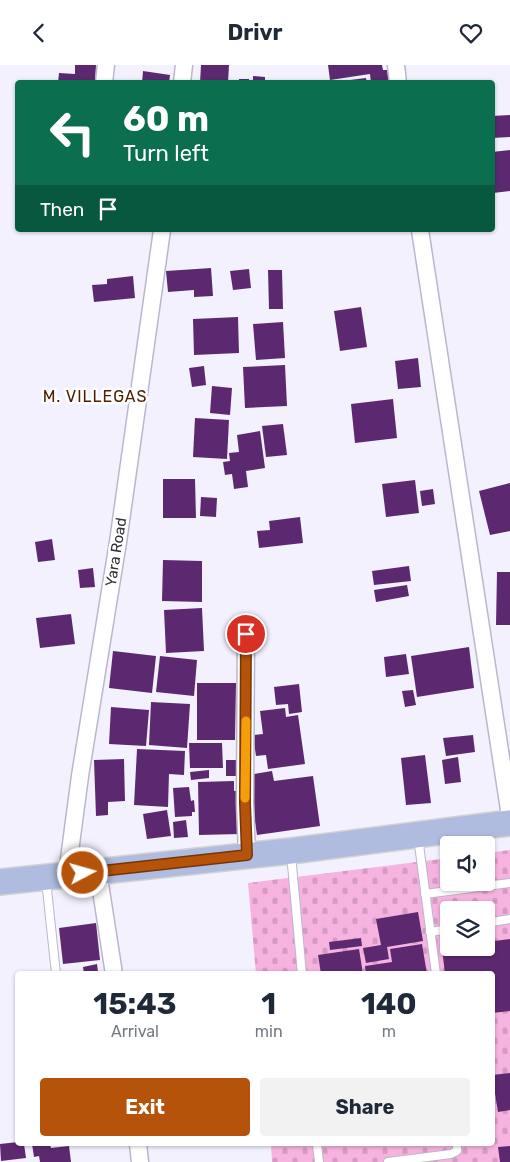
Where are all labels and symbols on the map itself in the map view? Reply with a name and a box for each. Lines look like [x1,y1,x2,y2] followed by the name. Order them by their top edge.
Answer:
[43,387,147,406] district label: M. VILLEGAS
[102,516,130,588] street label: Yara Road
[225,613,267,655] pin
[56,846,108,898] position arrow

